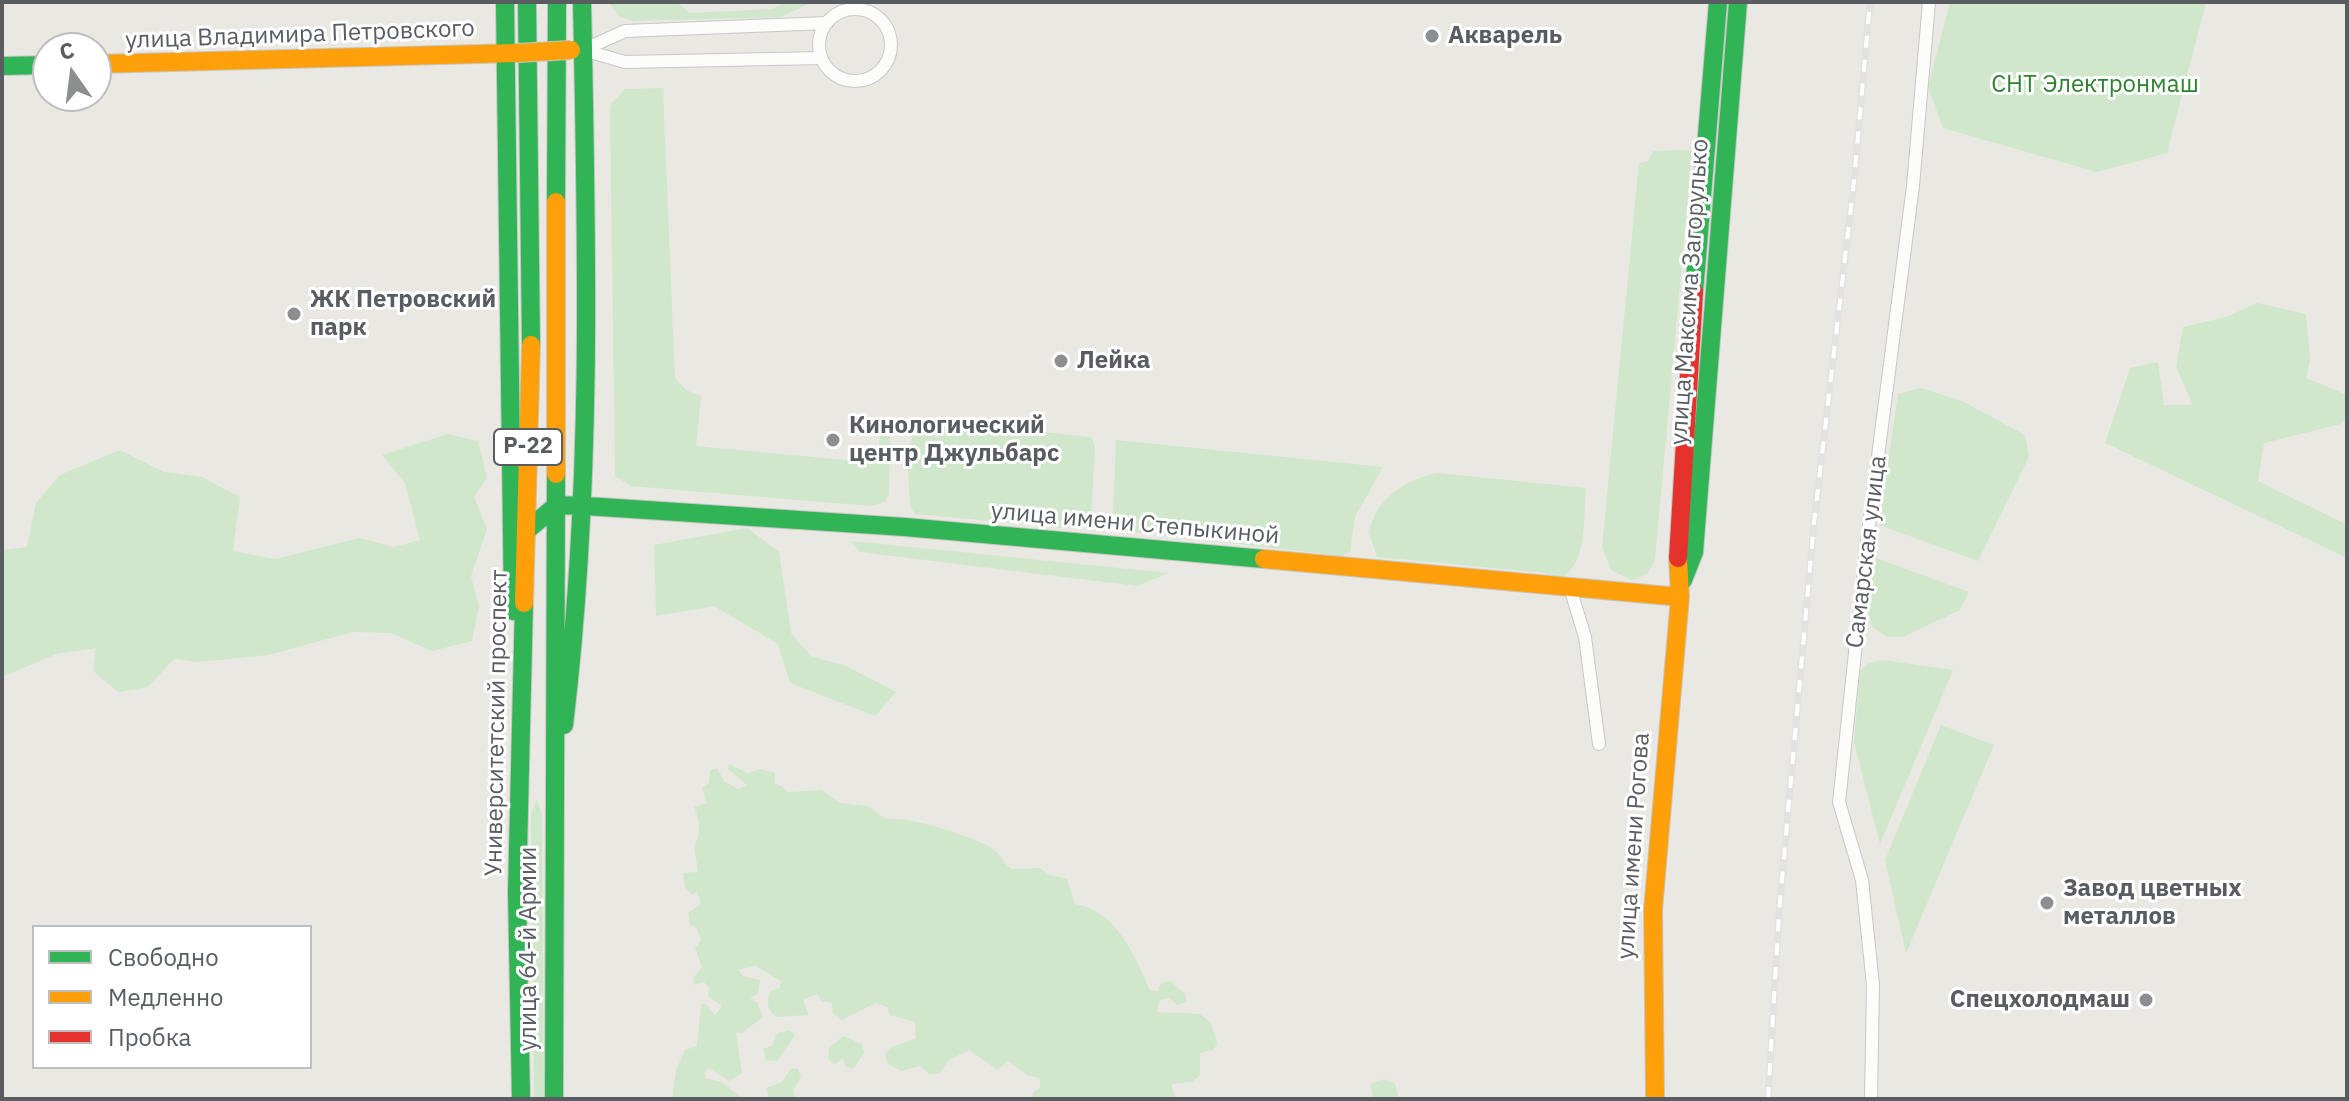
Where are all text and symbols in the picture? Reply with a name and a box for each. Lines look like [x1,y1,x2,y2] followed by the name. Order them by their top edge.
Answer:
[125,15,475,55] street label: улица Владимира Петровского
[1448,22,1562,50] place label: Акварель
[1423,27,1441,45] marker: Акварель
[32,32,112,112] north arrow
[56,34,77,66] text: С
[1991,71,2199,99] park label: СНТ Электронмаш
[1665,138,1715,446] street label: улица Максима Загорулько
[310,286,496,342] place label: ЖК Петровский парк
[285,305,303,323] marker: ЖК Петровский парк
[1077,347,1151,375] place label: Лейка
[1052,352,1070,370] marker: Лейка
[849,412,1059,468] place label: Кинологический центр Джульбарс
[494,429,562,465] road number: Р-22
[824,431,842,449] marker: Кинологический центр Джульбарс
[1841,454,1893,650] street label: Самарская улица
[990,497,1280,551] street label: улица имени Степыкиной
[480,569,514,877] street label: Университетский проспект
[1612,732,1656,960] street label: улица имени Рогова
[515,847,543,1051] street label: улица 64-й Армии
[2063,875,2242,931] place label: Завод цветных металлов
[2038,894,2056,912] marker: Завод цветных металлов
[32,925,312,1069] legend
[108,941,219,973] text: Свободно
[108,981,224,1013] text: Медленно
[1950,986,2130,1014] place label: Спецхолодмаш
[2137,991,2155,1009] marker: Спецхолодмаш
[108,1021,191,1053] text: Пробка

